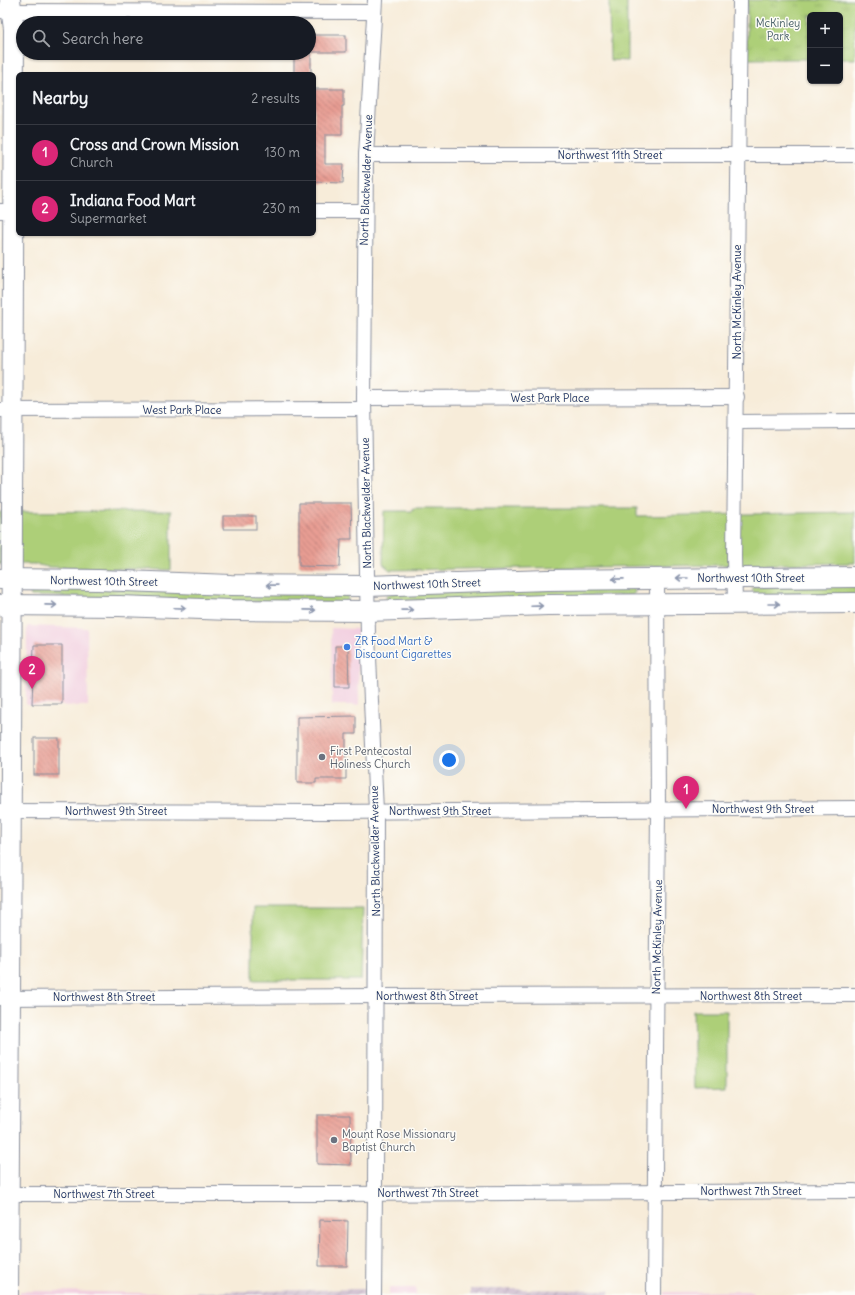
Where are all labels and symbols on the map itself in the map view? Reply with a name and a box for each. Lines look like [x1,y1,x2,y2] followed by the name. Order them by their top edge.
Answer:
[756,16,800,43] park label: McKinley Park
[357,114,375,246] street label: North Blackwelder Avenue
[558,148,663,162] street label: Northwest 11th Street
[730,244,744,360] street label: North McKinley Avenue
[511,391,589,405] street label: West Park Place
[143,403,221,417] street label: West Park Place
[358,437,374,569] street label: North Blackwelder Avenue
[697,571,805,585] street label: Northwest 10th Street
[50,573,158,589] street label: Northwest 10th Street
[676,574,689,582] one-way arrow
[373,575,481,593] street label: Northwest 10th Street
[612,575,625,583] one-way arrow
[266,581,279,589] one-way arrow
[767,600,780,607] one-way arrow
[44,601,57,609] one-way arrow
[530,602,543,609] one-way arrow
[174,604,187,612] one-way arrow
[400,606,413,614] one-way arrow
[303,607,316,614] one-way arrow
[355,634,451,661] place label: ZR Food Mart & Discount Cigarettes
[342,642,352,652] marker: ZR Food Mart & Discount Cigarettes
[19,656,45,689] pin: 2
[330,744,412,771] place label: First Pentecostal Holiness Church
[439,750,459,770] your location
[317,752,327,762] marker: First Pentecostal Holiness Church
[673,776,699,809] pin: 1
[367,785,383,917] street label: North Blackwelder Avenue
[712,802,814,816] street label: Northwest 9th Street
[65,804,167,818] street label: Northwest 9th Street
[389,804,491,818] street label: Northwest 9th Street
[649,879,665,995] street label: North McKinley Avenue
[376,989,479,1003] street label: Northwest 8th Street
[700,989,803,1003] street label: Northwest 8th Street
[53,990,156,1004] street label: Northwest 8th Street
[342,1127,456,1154] place label: Mount Rose Missionary Baptist Church
[329,1135,339,1145] marker: Mount Rose Missionary Baptist Church
[700,1184,802,1198] street label: Northwest 7th Street
[377,1186,479,1200] street label: Northwest 7th Street
[53,1187,155,1201] street label: Northwest 7th Street

